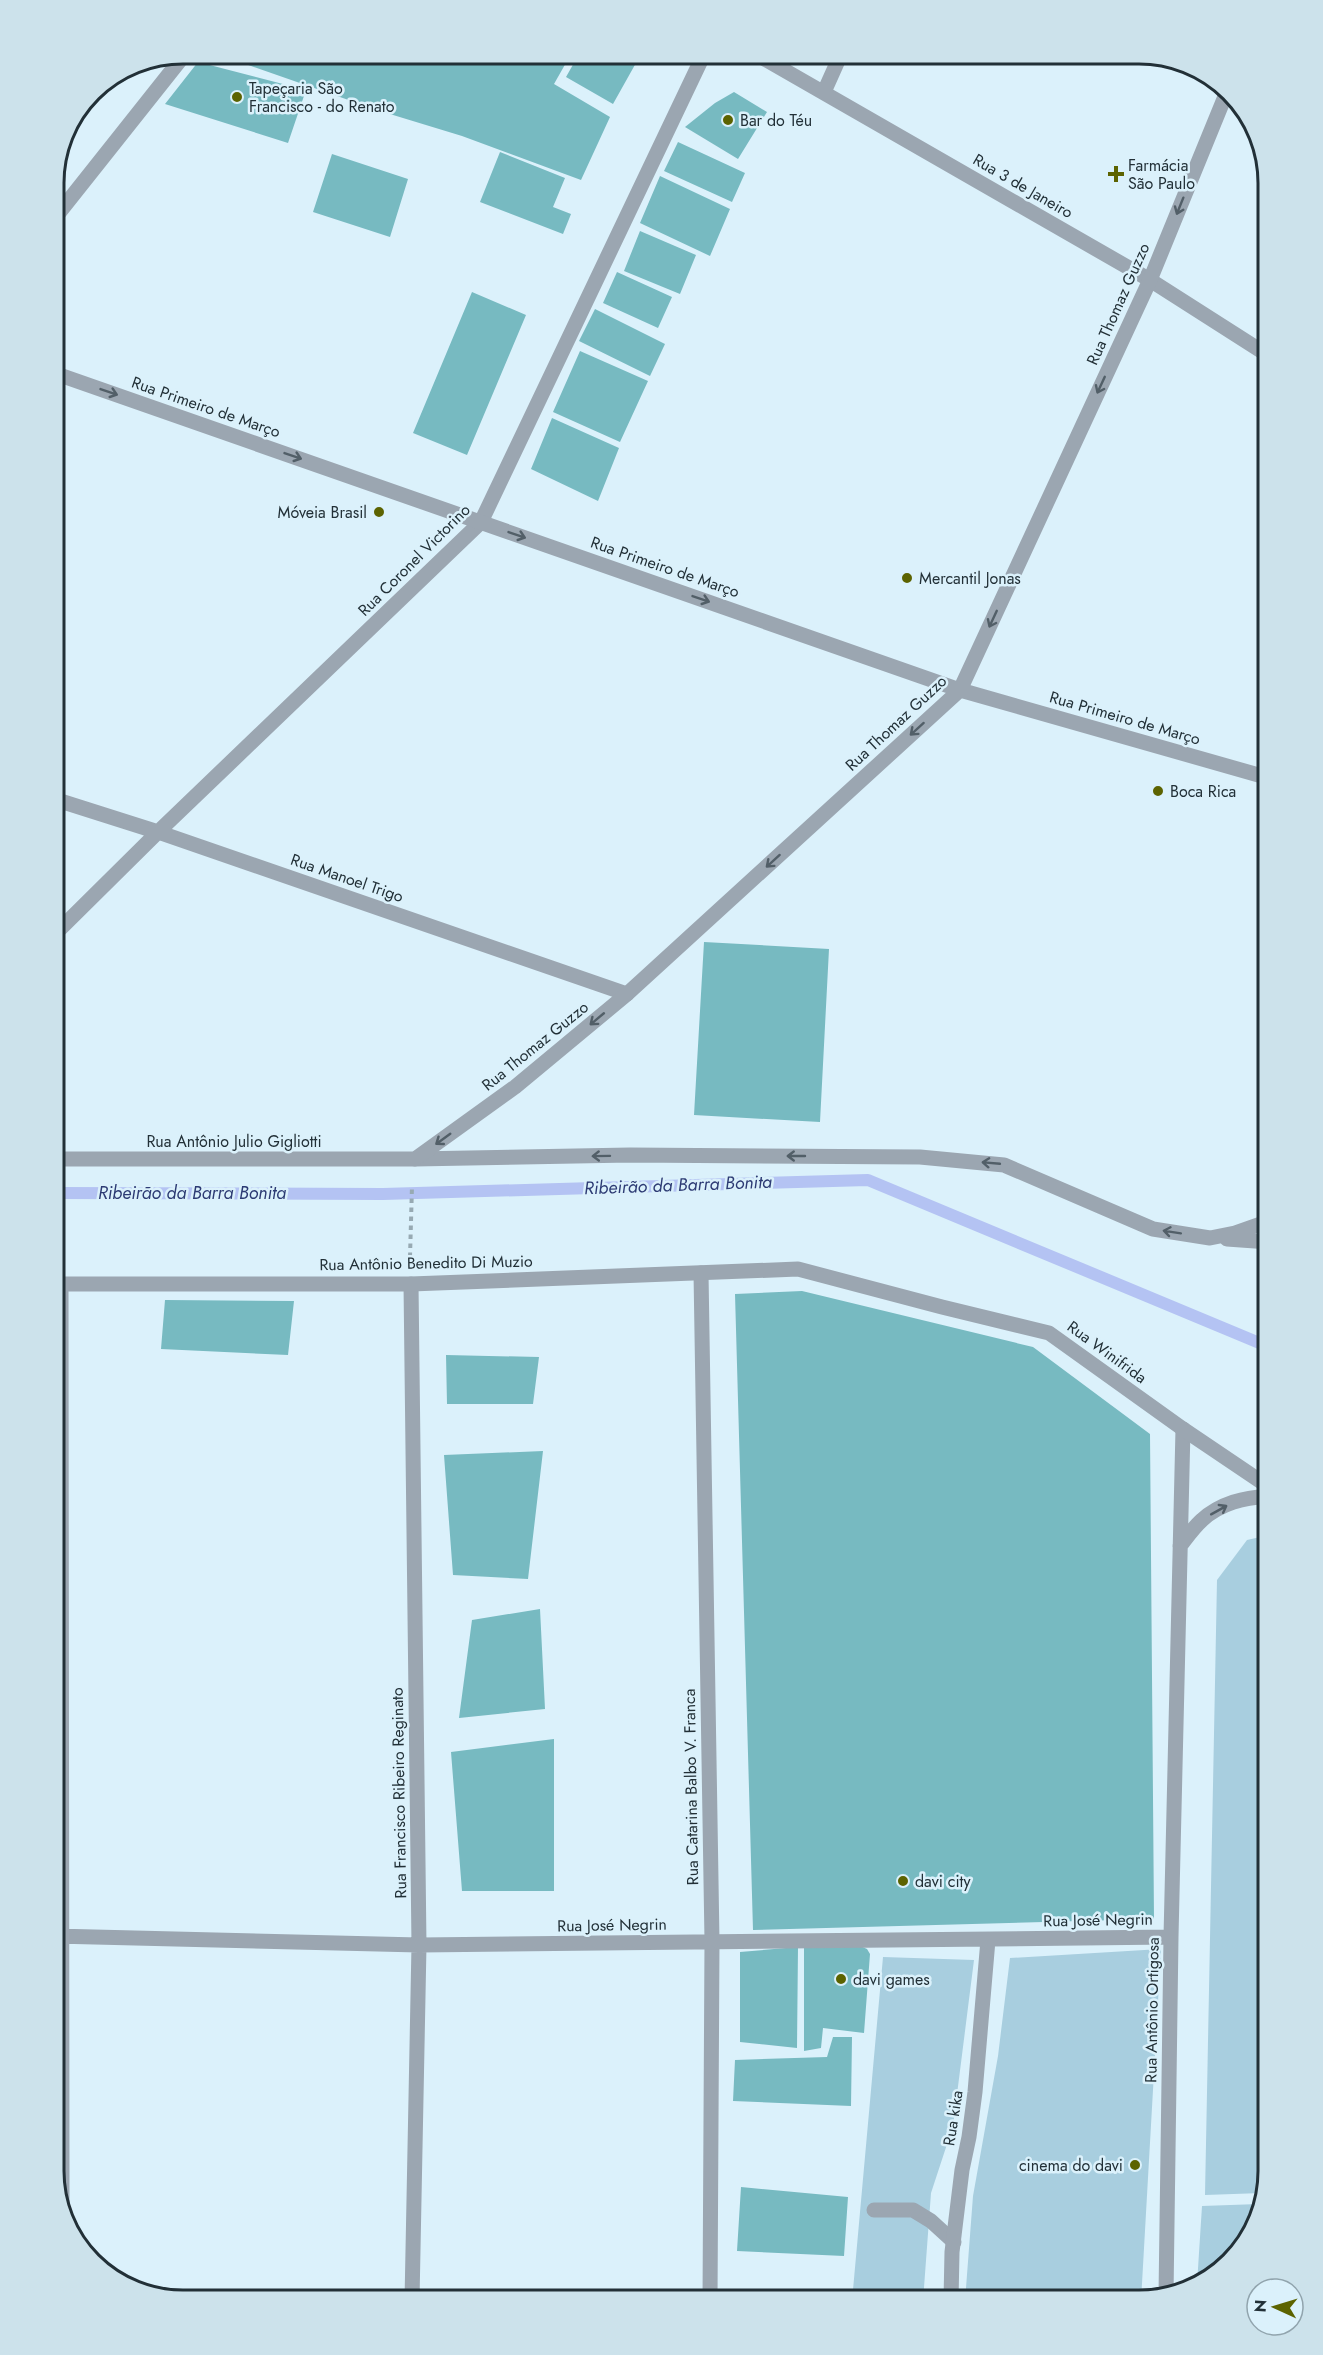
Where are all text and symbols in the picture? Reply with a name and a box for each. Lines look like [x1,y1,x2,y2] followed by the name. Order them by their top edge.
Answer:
[249,77,395,118] place label: Tapeçaria São Francisco - do Renato
[230,90,244,104] marker: Tapeçaria São Francisco - do Renato
[740,109,812,132] place label: Bar do Téu
[721,113,735,127] marker: Bar do Téu
[969,148,1077,224] street label: Rua 3 de Janeiro
[1128,154,1195,195] place label: Farmácia São Paulo
[1109,167,1123,181] marker: Farmácia São Paulo
[1174,197,1185,215] one-way arrow
[1081,239,1155,369] street label: Rua Thomaz Guzzo
[128,371,284,443] street label: Rua Primeiro de Março
[1095,375,1107,393] one-way arrow
[100,387,118,398] one-way arrow
[284,452,302,463] one-way arrow
[353,499,475,621] street label: Rua Coronel Victorino
[277,501,367,524] place label: Móveia Brasil
[372,505,386,519] marker: Móveia Brasil
[507,530,526,541] one-way arrow
[587,531,743,603] street label: Rua Primeiro de Março
[919,567,1021,590] place label: Mercantil Jonas
[900,571,914,585] marker: Mercantil Jonas
[691,595,710,606] one-way arrow
[987,609,998,627] one-way arrow
[840,670,952,776] street label: Rua Thomaz Guzzo
[1047,685,1203,751] street label: Rua Primeiro de Março
[910,722,925,736] one-way arrow
[1170,780,1236,803] place label: Boca Rica
[1151,784,1165,798] marker: Boca Rica
[287,848,407,908] street label: Rua Manoel Trigo
[766,854,781,868] one-way arrow
[477,996,593,1096] street label: Rua Thomaz Guzzo
[589,1012,605,1025] one-way arrow
[146,1130,322,1153] street label: Rua Antônio Julio Gigliotti
[435,1133,451,1145] one-way arrow
[591,1150,611,1161] one-way arrow
[786,1151,806,1162] one-way arrow
[981,1157,1001,1168] one-way arrow
[583,1169,773,1201] water label: Ribeirão da Barra Bonita
[98,1180,286,1206] water label: Ribeirão da Barra Bonita
[1162,1227,1182,1238] one-way arrow
[319,1250,533,1276] street label: Rua Antônio Benedito Di Muzio
[1062,1315,1152,1389] street label: Rua Winifrida
[1210,1504,1227,1516] one-way arrow
[386,1687,412,1899] street label: Rua Francisco Ribeiro Reginato
[678,1688,704,1886] street label: Rua Catarina Balbo V. Franca
[915,1870,971,1893] place label: davi city
[896,1874,910,1888] marker: davi city
[1043,1908,1153,1932] street label: Rua José Negrin
[557,1913,667,1937] street label: Rua José Negrin
[1139,1937,1165,2083] street label: Rua Antônio Ortigosa
[853,1968,930,1991] place label: davi games
[834,1972,848,1986] marker: davi games
[937,2089,969,2147] street label: Rua kika
[1019,2154,1123,2177] place label: cinema do davi
[1128,2158,1142,2172] marker: cinema do davi
[1245,2277,1305,2337] north arrow
[1249,2299,1272,2313] text: N

